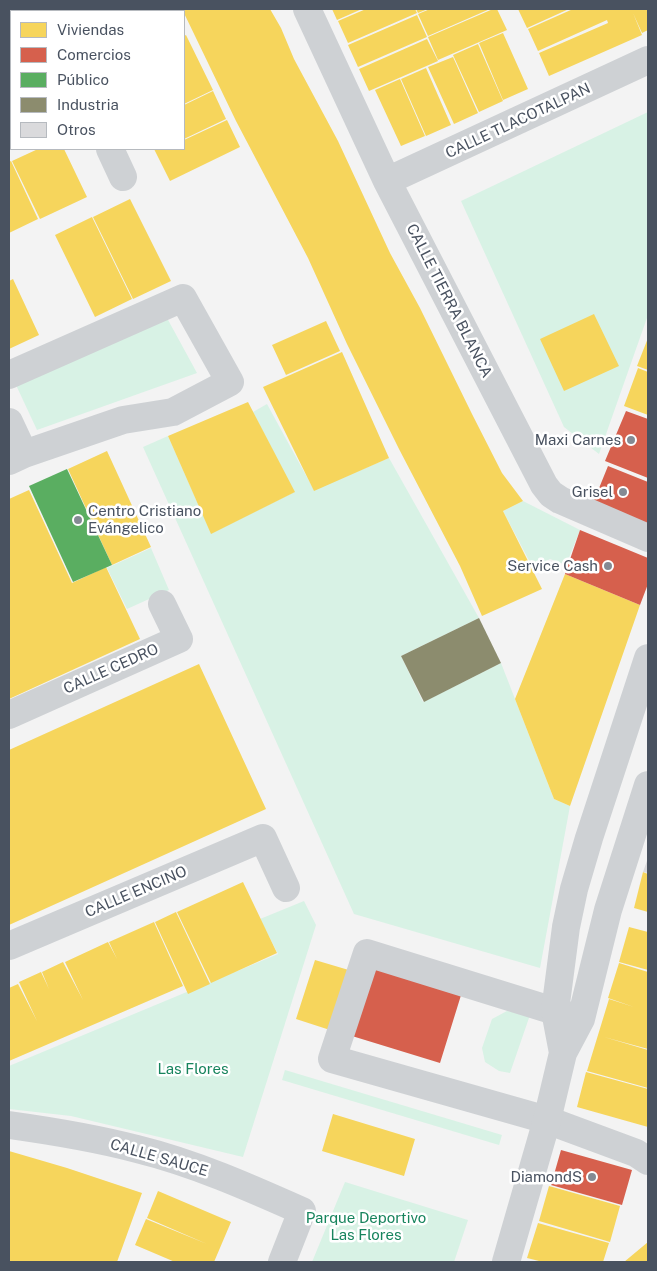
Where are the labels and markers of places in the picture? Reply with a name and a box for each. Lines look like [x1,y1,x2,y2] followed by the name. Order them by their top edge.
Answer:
[535,431,621,449] place label: Maxi Carnes
[625,434,637,446] marker: Maxi Carnes
[572,483,613,501] place label: Grisel
[617,486,629,498] marker: Grisel
[88,502,201,537] place label: Centro Cristiano Evángelico
[72,514,84,526] marker: Centro Cristiano Evángelico
[507,557,598,575] place label: Service Cash
[602,560,614,572] marker: Service Cash
[510,1168,582,1186] place label: DiamondS
[586,1171,598,1183] marker: DiamondS

